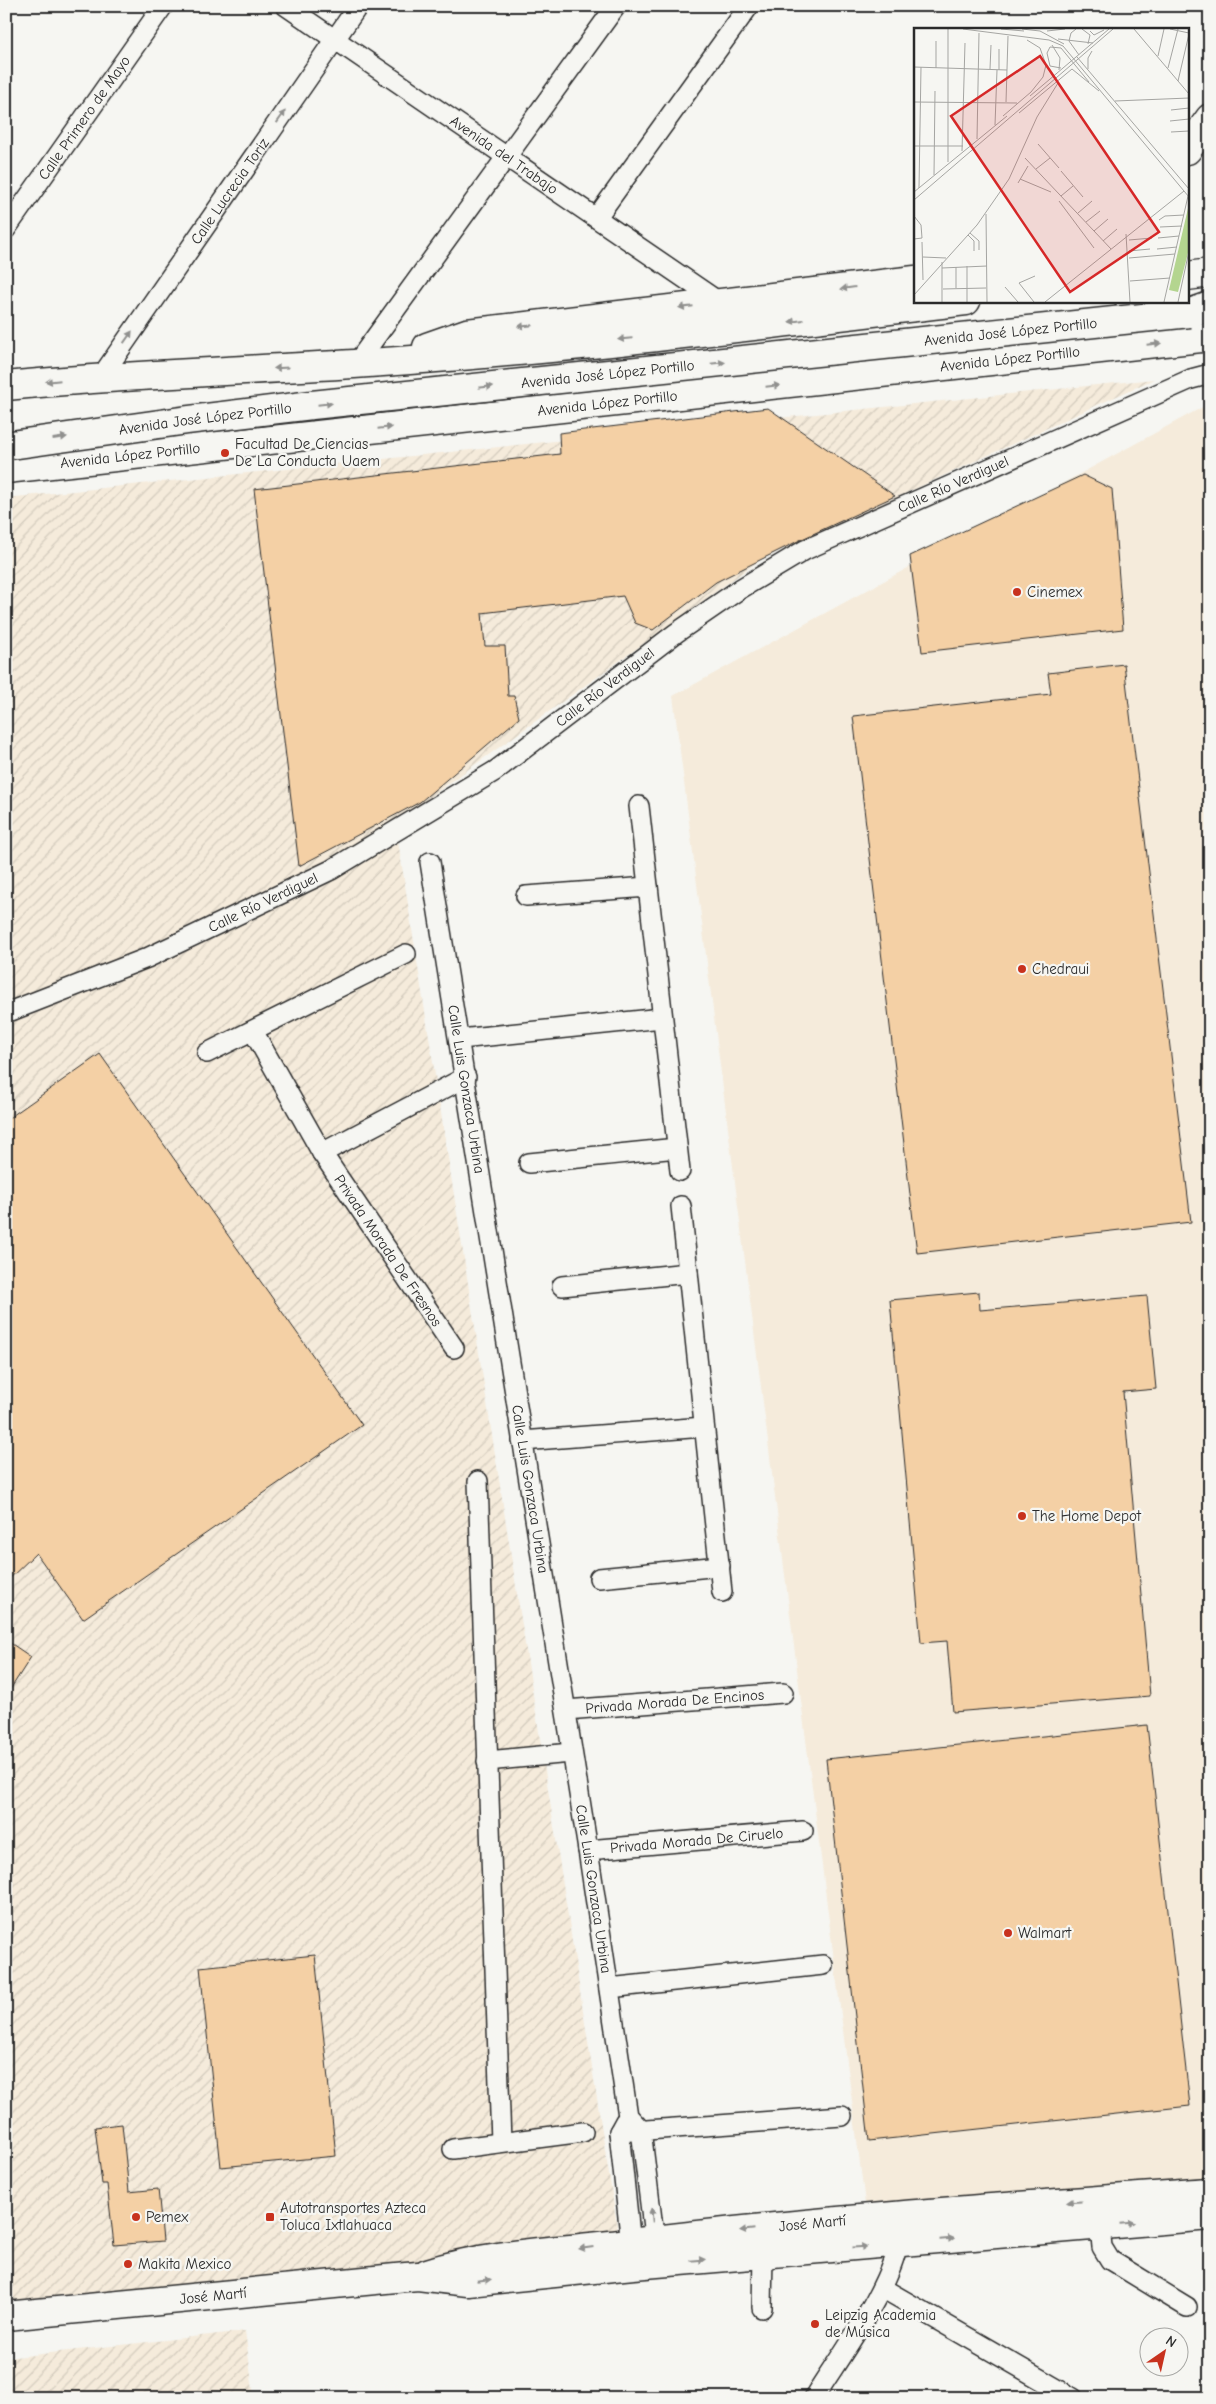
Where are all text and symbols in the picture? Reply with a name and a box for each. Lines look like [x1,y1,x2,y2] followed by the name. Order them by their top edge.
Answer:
[914,28,1188,302] inset map
[34,52,134,183] street label: Calle Primero de Mayo
[276,110,286,124] one-way arrow
[446,112,561,198] street label: Avenida del Trabajo
[187,134,273,248] street label: Calle Lucrecia Toriz
[839,284,855,292] one-way arrow
[678,303,694,311] one-way arrow
[923,314,1098,350] street label: Avenida José López Portillo
[788,317,804,325] one-way arrow
[517,322,533,330] one-way arrow
[123,330,133,344] one-way arrow
[617,335,633,343] one-way arrow
[1146,339,1162,347] one-way arrow
[939,342,1081,376] street label: Avenida López Portillo
[520,356,695,392] street label: Avenida José López Portillo
[710,358,726,366] one-way arrow
[272,364,288,372] one-way arrow
[45,377,61,385] one-way arrow
[765,382,781,390] one-way arrow
[479,383,495,391] one-way arrow
[536,386,678,420] street label: Avenida López Portillo
[118,399,293,439] street label: Avenida José López Portillo
[317,399,333,407] one-way arrow
[378,424,394,432] one-way arrow
[52,434,68,442] one-way arrow
[235,435,380,470] place label: Facultad De Ciencias De La Conducta Uaem
[59,439,201,472] street label: Avenida López Portillo
[219,447,231,459] marker: Facultad De Ciencias De La Conducta Uaem
[895,452,1011,517] street label: Calle Río Verdiguel
[1027,583,1083,601] place label: Cinemex
[1011,586,1023,598] marker: Cinemex
[552,644,658,731] street label: Calle Río Verdiguel
[205,869,321,936] street label: Calle Río Verdiguel
[1032,960,1089,978] place label: Chedraui
[1016,963,1028,975] marker: Chedraui
[444,1004,489,1175] street label: Calle Luis Gonzaca Urbina
[330,1171,446,1330] street label: Privada Morada De Fresnos
[508,1403,553,1575] street label: Calle Luis Gonzaca Urbina
[1032,1507,1142,1525] place label: The Home Depot
[1016,1510,1028,1522] marker: The Home Depot
[585,1686,765,1717] street label: Privada Morada De Encinos
[572,1803,615,1975] street label: Calle Luis Gonzaca Urbina
[609,1824,784,1857] street label: Privada Morada De Ciruelo
[1018,1924,1072,1942] place label: Walmart
[1002,1927,1014,1939] marker: Walmart
[280,2199,426,2234] place label: Autotransportes Azteca Toluca Ixtlahuaca
[1066,2199,1082,2207] one-way arrow
[647,2207,655,2223] one-way arrow
[146,2208,189,2226] place label: Pemex
[130,2211,142,2223] marker: Pemex
[264,2211,276,2223] marker: Autotransportes Azteca Toluca Ixtlahuaca
[778,2211,847,2235] street label: José Martí
[1119,2219,1135,2227] one-way arrow
[739,2226,755,2234] one-way arrow
[940,2235,956,2243] one-way arrow
[852,2242,868,2250] one-way arrow
[577,2244,593,2252] one-way arrow
[138,2255,231,2273] place label: Makita Mexico
[690,2256,706,2264] one-way arrow
[122,2258,134,2270] marker: Makita Mexico
[476,2276,492,2284] one-way arrow
[179,2284,248,2308] street label: José Martí
[825,2306,936,2341] place label: Leipzig Academia de Música
[809,2318,821,2330] marker: Leipzig Academia de Música
[1138,2326,1188,2376] north arrow
[1162,2332,1180,2351] text: N

